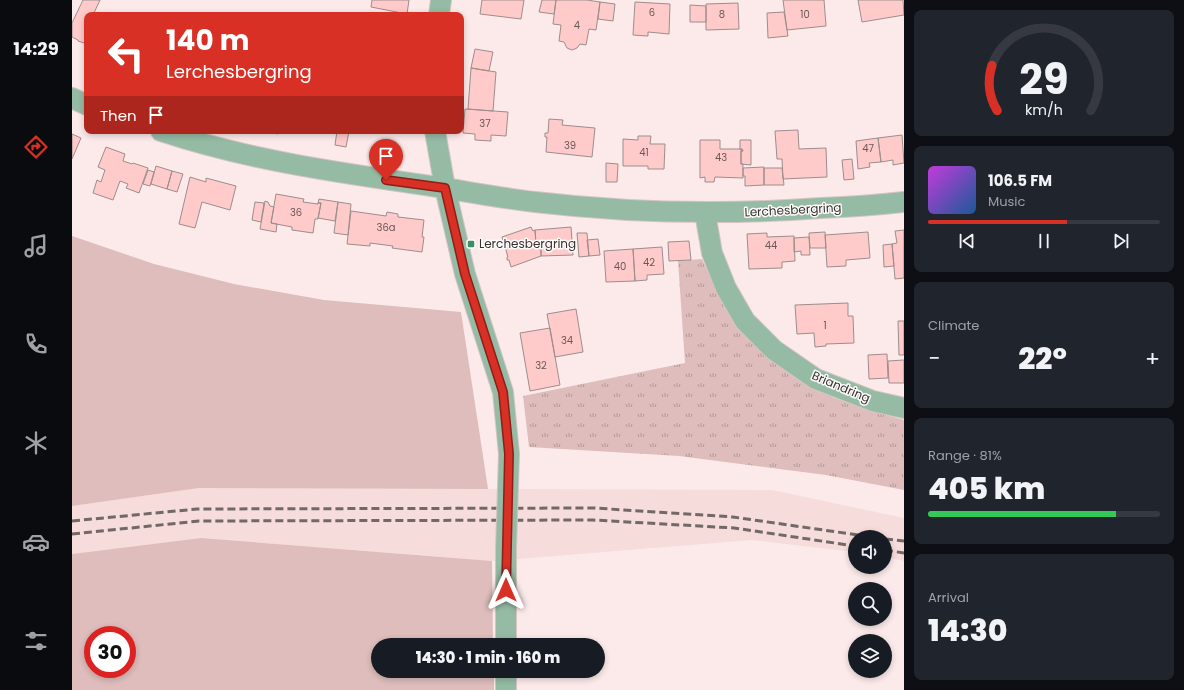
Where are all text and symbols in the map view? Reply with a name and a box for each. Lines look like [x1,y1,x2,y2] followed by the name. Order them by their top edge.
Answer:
[649,5,655,20] house number: 6
[719,7,725,22] house number: 8
[800,7,810,22] house number: 10
[574,18,580,33] house number: 4
[166,21,249,60] text: 140 m
[100,28,152,80] icon: left
[13,36,59,61] text: 14:29
[1019,50,1069,109] text: 29
[166,59,312,84] text: Lerchesbergring
[1025,100,1063,120] text: km/h
[145,104,167,126] icon: arrive
[100,105,137,126] text: Then
[479,116,491,131] house number: 37
[22,133,50,161] icon: directions
[564,138,576,153] house number: 39
[369,139,403,180] pin
[862,141,874,156] house number: 47
[375,145,397,167] icon: arrive
[639,145,649,160] house number: 41
[715,150,727,165] house number: 43
[988,170,1052,191] text: 106.5 FM
[988,192,1025,211] text: Music
[744,198,842,221] street label: Lerchesbergring
[290,205,302,220] house number: 36
[377,220,396,235] house number: 36a
[956,230,978,252] icon: previous
[1033,230,1055,252] icon: pause
[1110,230,1132,252] icon: next
[22,232,50,260] icon: music
[479,235,576,252] place label: Lerchesbergring
[765,238,777,253] house number: 44
[466,239,476,249] marker: Lerchesbergring
[643,255,655,270] house number: 42
[614,259,626,274] house number: 40
[928,316,979,335] text: Climate
[823,318,827,333] house number: 1
[22,330,50,358] icon: phone
[561,333,573,348] house number: 34
[1018,337,1067,380] text: 22°
[928,343,940,374] text: −
[1145,343,1160,374] text: +
[535,358,547,373] house number: 32
[809,367,873,406] street label: Briandring
[22,429,50,457] icon: climate
[928,446,1002,465] text: Range · 81%
[928,467,1045,510] text: 405 km
[22,528,50,556] icon: car
[848,530,892,678] map controls
[848,530,892,574] button: sound
[485,569,527,611] position arrow
[848,582,892,626] button: search
[928,588,969,607] text: Arrival
[928,609,1007,652] text: 14:30
[84,626,136,678] speed limit sign: 30
[22,627,50,655] icon: filters
[848,634,892,678] button: layers
[416,647,560,668] text: 14:30 · 1 min · 160 m

